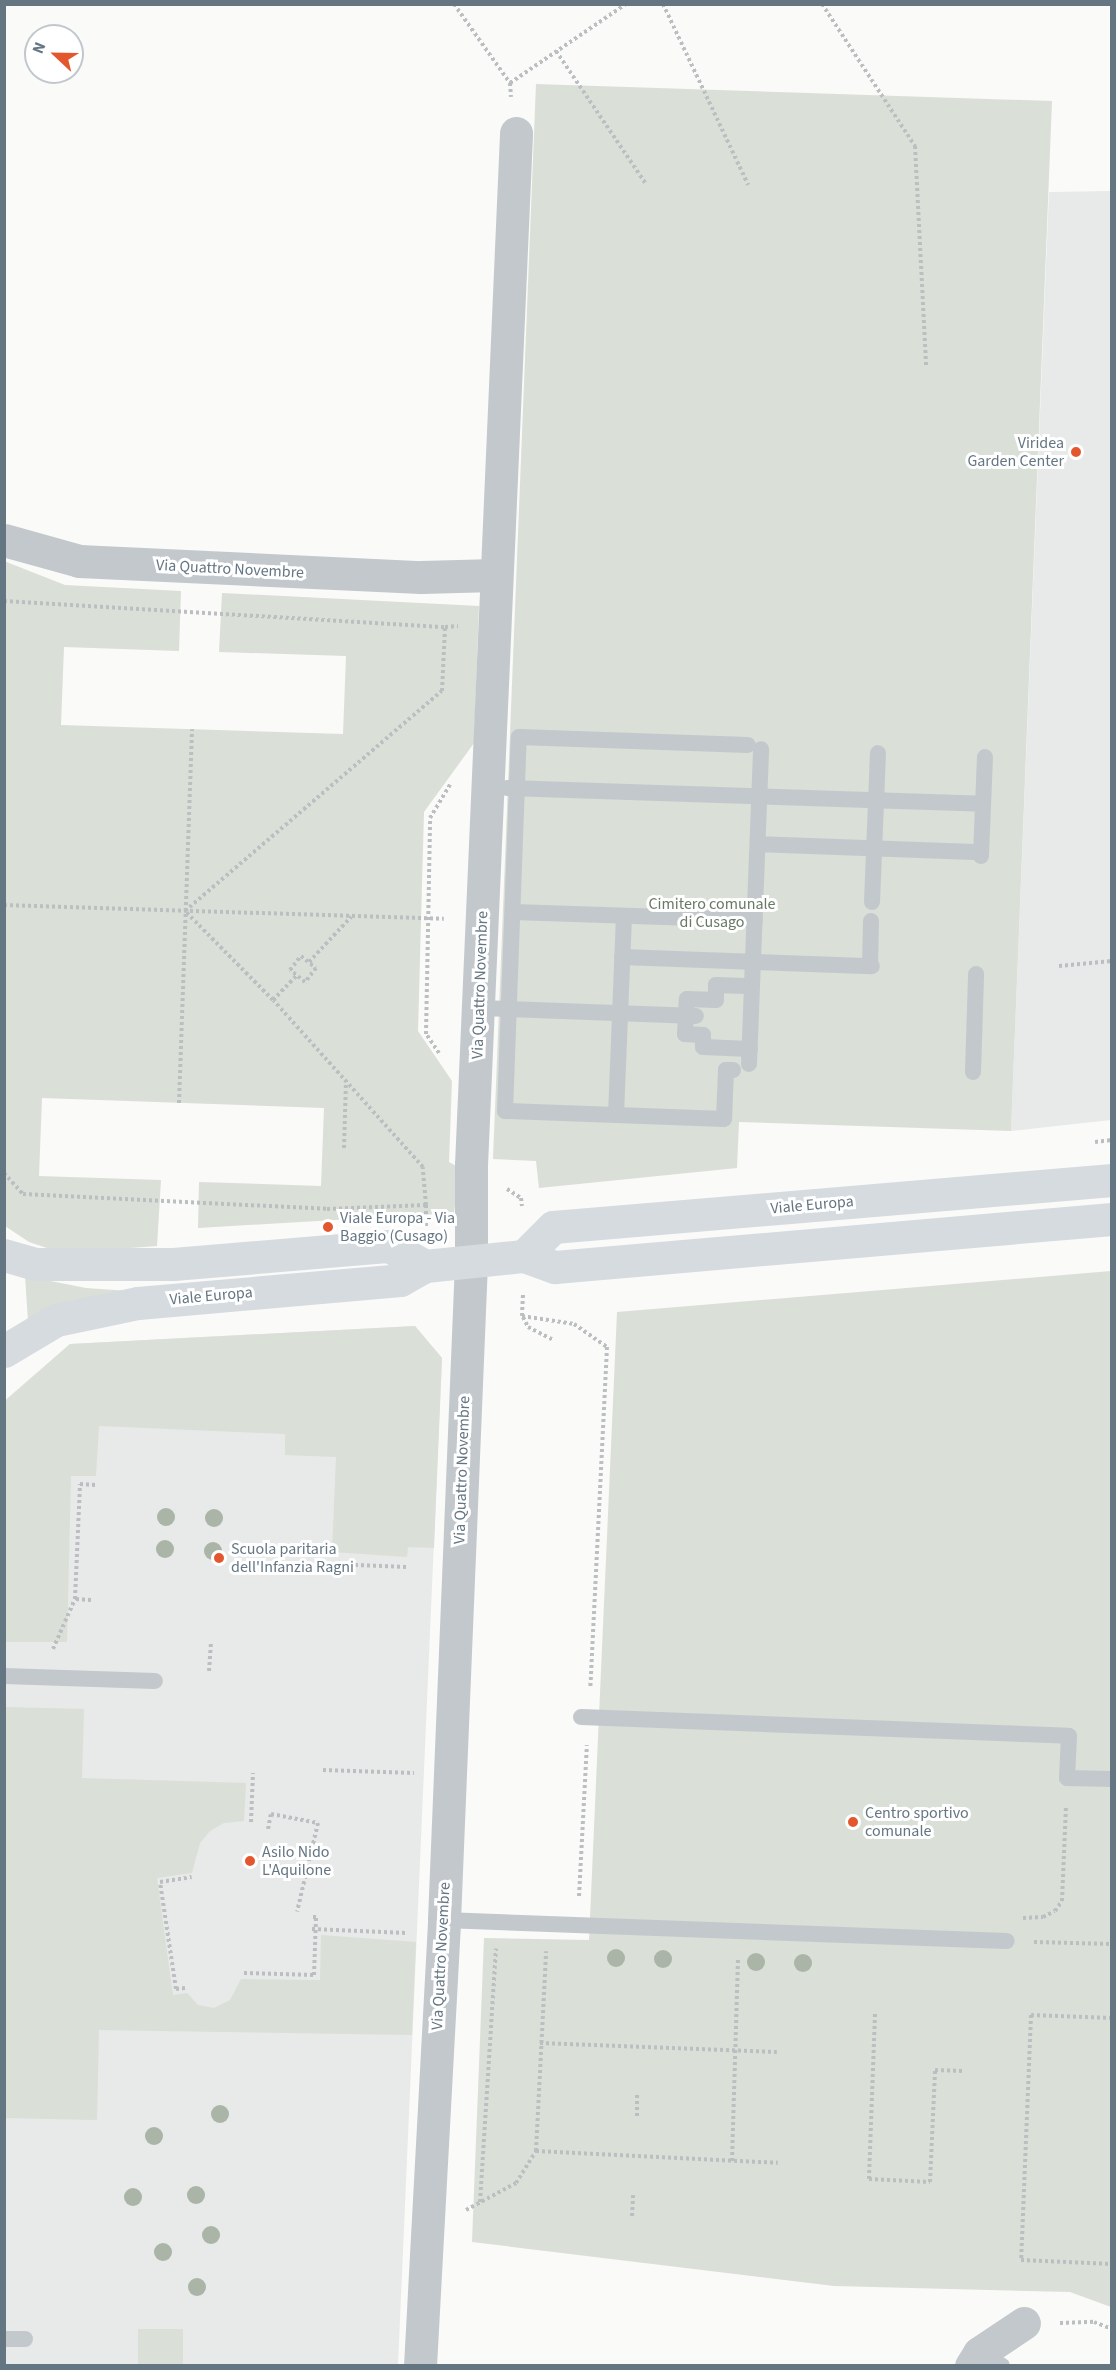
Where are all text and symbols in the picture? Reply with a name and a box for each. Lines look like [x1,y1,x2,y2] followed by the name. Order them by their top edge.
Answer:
[24,24,84,84] north arrow
[27,39,51,57] text: N
[967,433,1064,471] place label: Viridea Garden Center
[1069,445,1083,459] marker: Viridea Garden Center
[156,556,304,582] street label: Via Quattro Novembre
[648,894,776,932] park label: Cimitero comunale di Cusago
[468,911,492,1059] street label: Via Quattro Novembre
[770,1192,854,1218] street label: Viale Europa
[340,1208,455,1246] place label: Viale Europa - Via Baggio (Cusago)
[321,1220,335,1234] marker: Viale Europa - Via Baggio (Cusago)
[169,1283,253,1309] street label: Viale Europa
[450,1396,474,1544] street label: Via Quattro Novembre
[231,1539,354,1577] place label: Scuola paritaria dell'Infanzia Ragni
[212,1551,226,1565] marker: Scuola paritaria dell'Infanzia Ragni
[865,1803,969,1841] place label: Centro sportivo comunale
[846,1815,860,1829] marker: Centro sportivo comunale
[262,1842,331,1880] place label: Asilo Nido L'Aquilone
[243,1854,257,1868] marker: Asilo Nido L'Aquilone
[428,1882,454,2030] street label: Via Quattro Novembre

